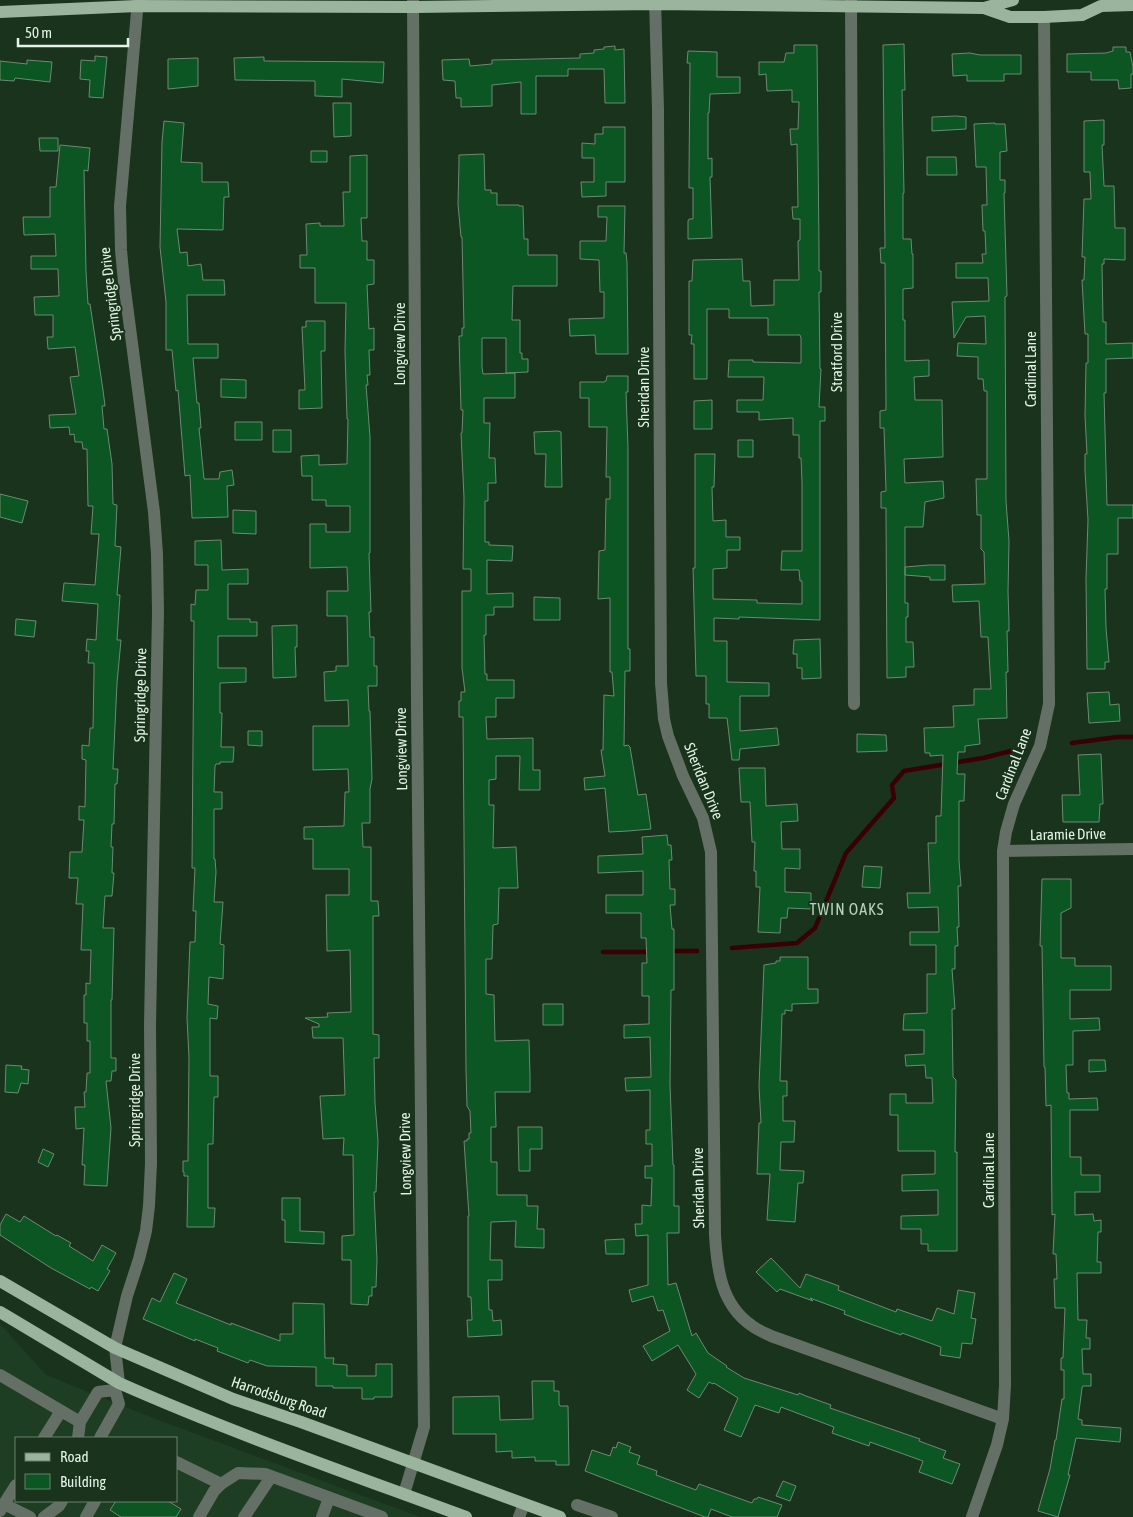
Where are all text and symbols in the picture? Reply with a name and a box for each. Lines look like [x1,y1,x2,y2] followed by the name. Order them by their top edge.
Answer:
[18,15,128,47] scale bar
[25,24,52,41] text: 50 m
[96,246,124,342] street label: Springridge Drive
[391,302,408,386] street label: Longview Drive
[828,312,845,392] street label: Stratford Drive
[1022,331,1039,407] street label: Cardinal Lane
[635,346,652,427] street label: Sheridan Drive
[131,648,149,742] street label: Springridge Drive
[392,707,410,791] street label: Longview Drive
[991,725,1035,802] street label: Cardinal Lane
[681,740,727,822] street label: Sheridan Drive
[1030,825,1106,843] street label: Laramie Drive
[809,900,885,918] district label: TWIN OAKS
[126,1053,143,1147] street label: Springridge Drive
[396,1112,414,1196] street label: Longview Drive
[980,1132,997,1208] street label: Cardinal Lane
[689,1147,707,1229] street label: Sheridan Drive
[229,1373,329,1421] street label: Harrodsburg Road
[15,1437,178,1502] legend
[60,1448,89,1465] text: Road
[60,1473,106,1490] text: Building

